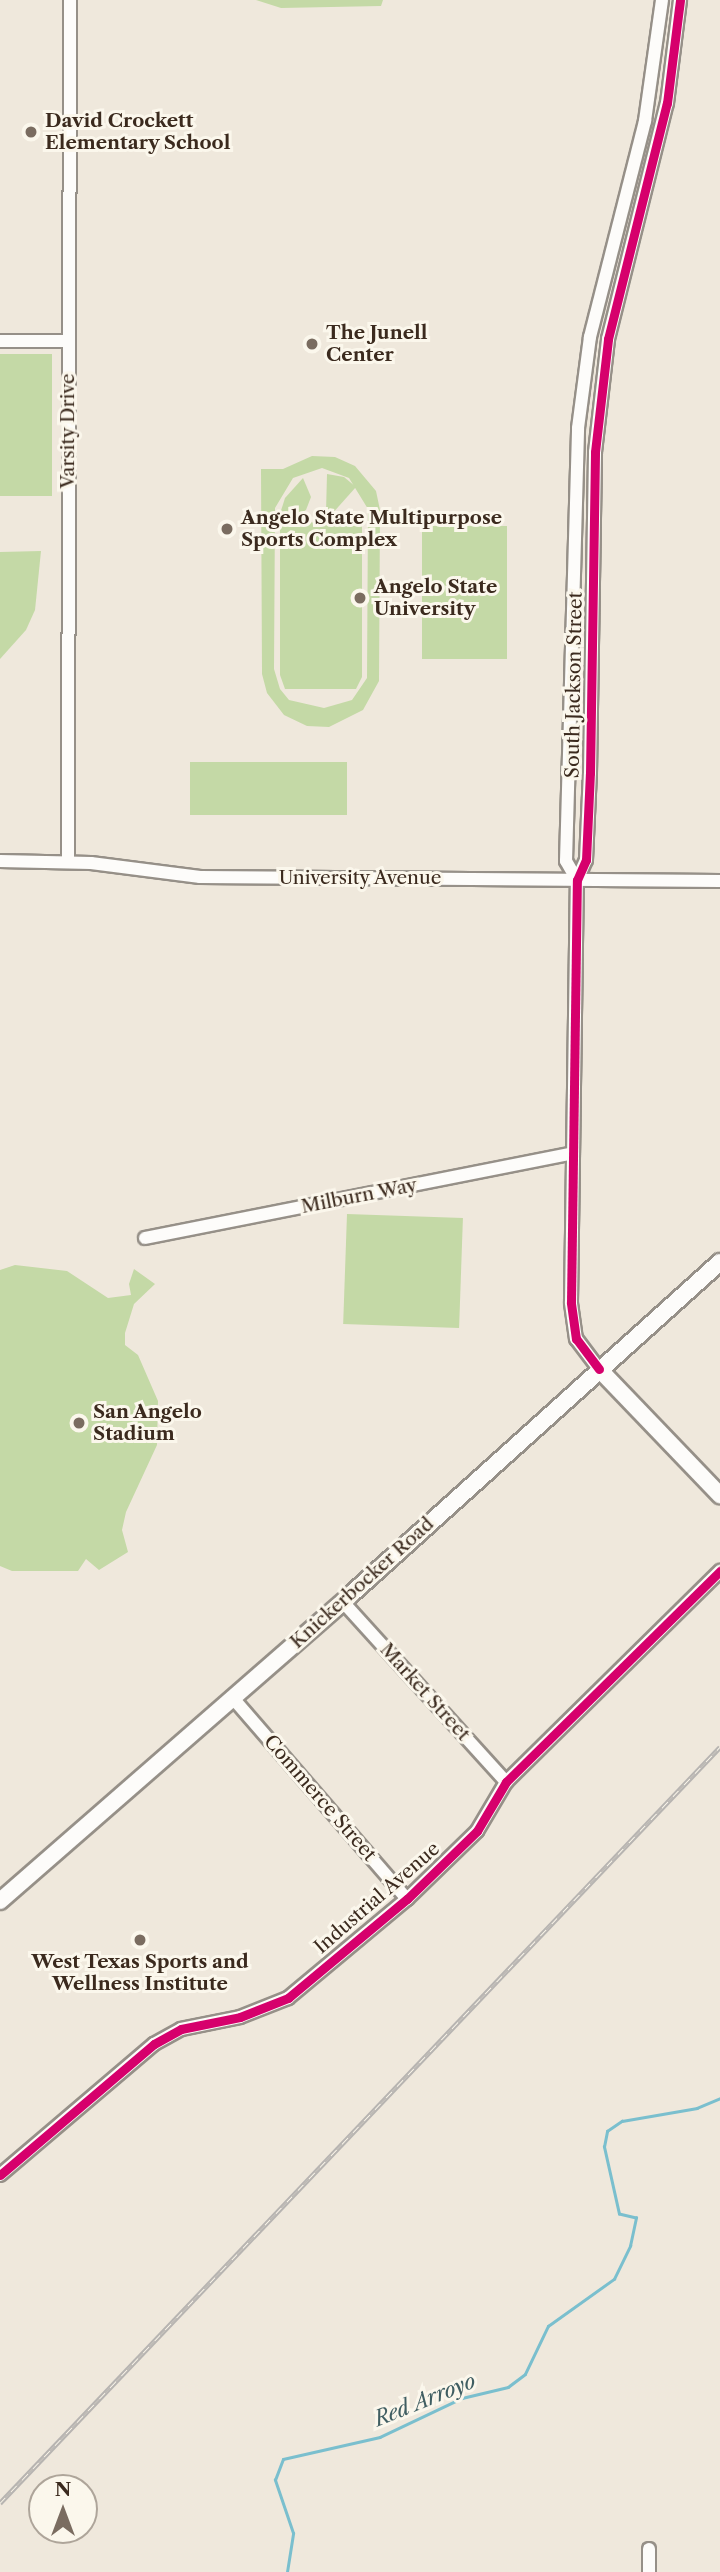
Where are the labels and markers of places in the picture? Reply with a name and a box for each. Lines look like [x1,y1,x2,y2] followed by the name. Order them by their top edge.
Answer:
[45,110,231,154] place label: David Crockett Elementary School
[23,124,39,140] marker: David Crockett Elementary School
[326,322,427,366] place label: The Junell Center
[304,336,320,352] marker: The Junell Center
[241,507,502,551] place label: Angelo State Multipurpose Sports Complex
[219,521,235,537] marker: Angelo State Multipurpose Sports Complex
[374,576,497,620] place label: Angelo State University
[352,590,368,606] marker: Angelo State University
[93,1401,203,1445] place label: San Angelo Stadium
[71,1415,87,1431] marker: San Angelo Stadium
[132,1932,148,1948] marker: West Texas Sports and Wellness Institute
[31,1951,249,1995] place label: West Texas Sports and Wellness Institute

